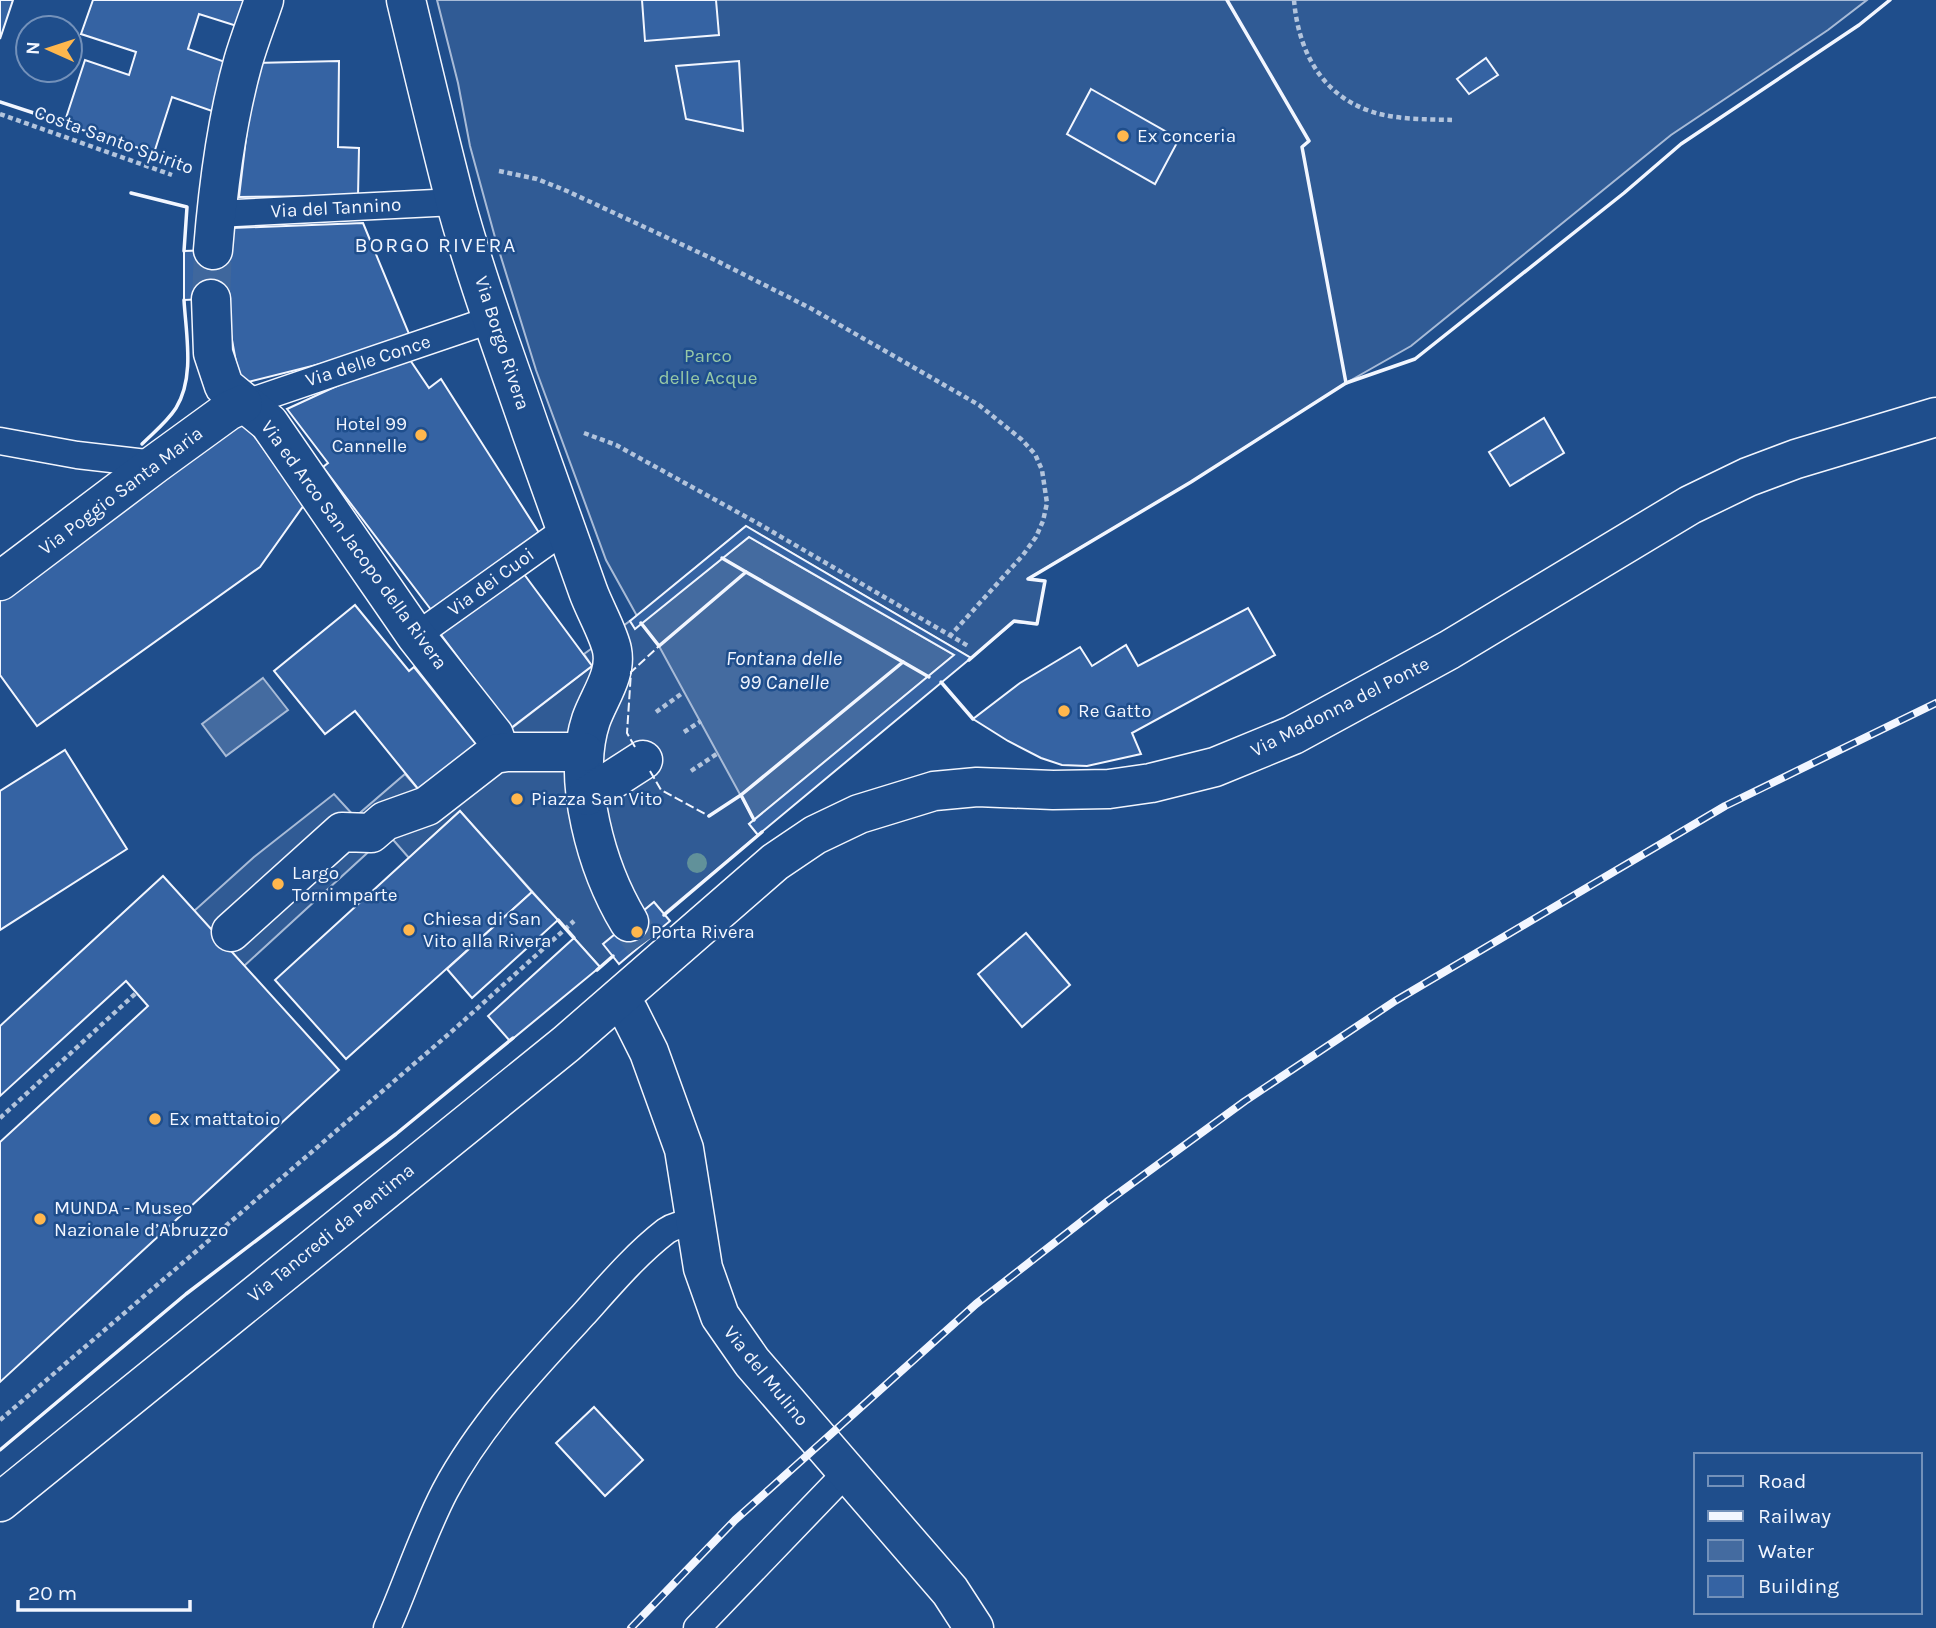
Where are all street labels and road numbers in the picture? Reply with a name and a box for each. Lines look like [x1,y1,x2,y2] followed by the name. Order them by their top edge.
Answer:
[31,101,197,179] street label: Costa Santo Spirito
[270,194,402,222] street label: Via del Tannino
[470,273,534,413] street label: Via Borgo Rivera
[303,330,433,392] street label: Via delle Conce
[256,416,452,674] street label: Via ed Arco San Jacopo della Rivera
[35,422,207,560] street label: Via Poggio Santa Maria
[443,543,539,621] street label: Via dei Cuoi
[1247,652,1433,762] street label: Via Madonna del Ponte
[243,1159,419,1307] street label: Via Tancredi da Pentima
[719,1321,813,1431] street label: Via del Mulino

